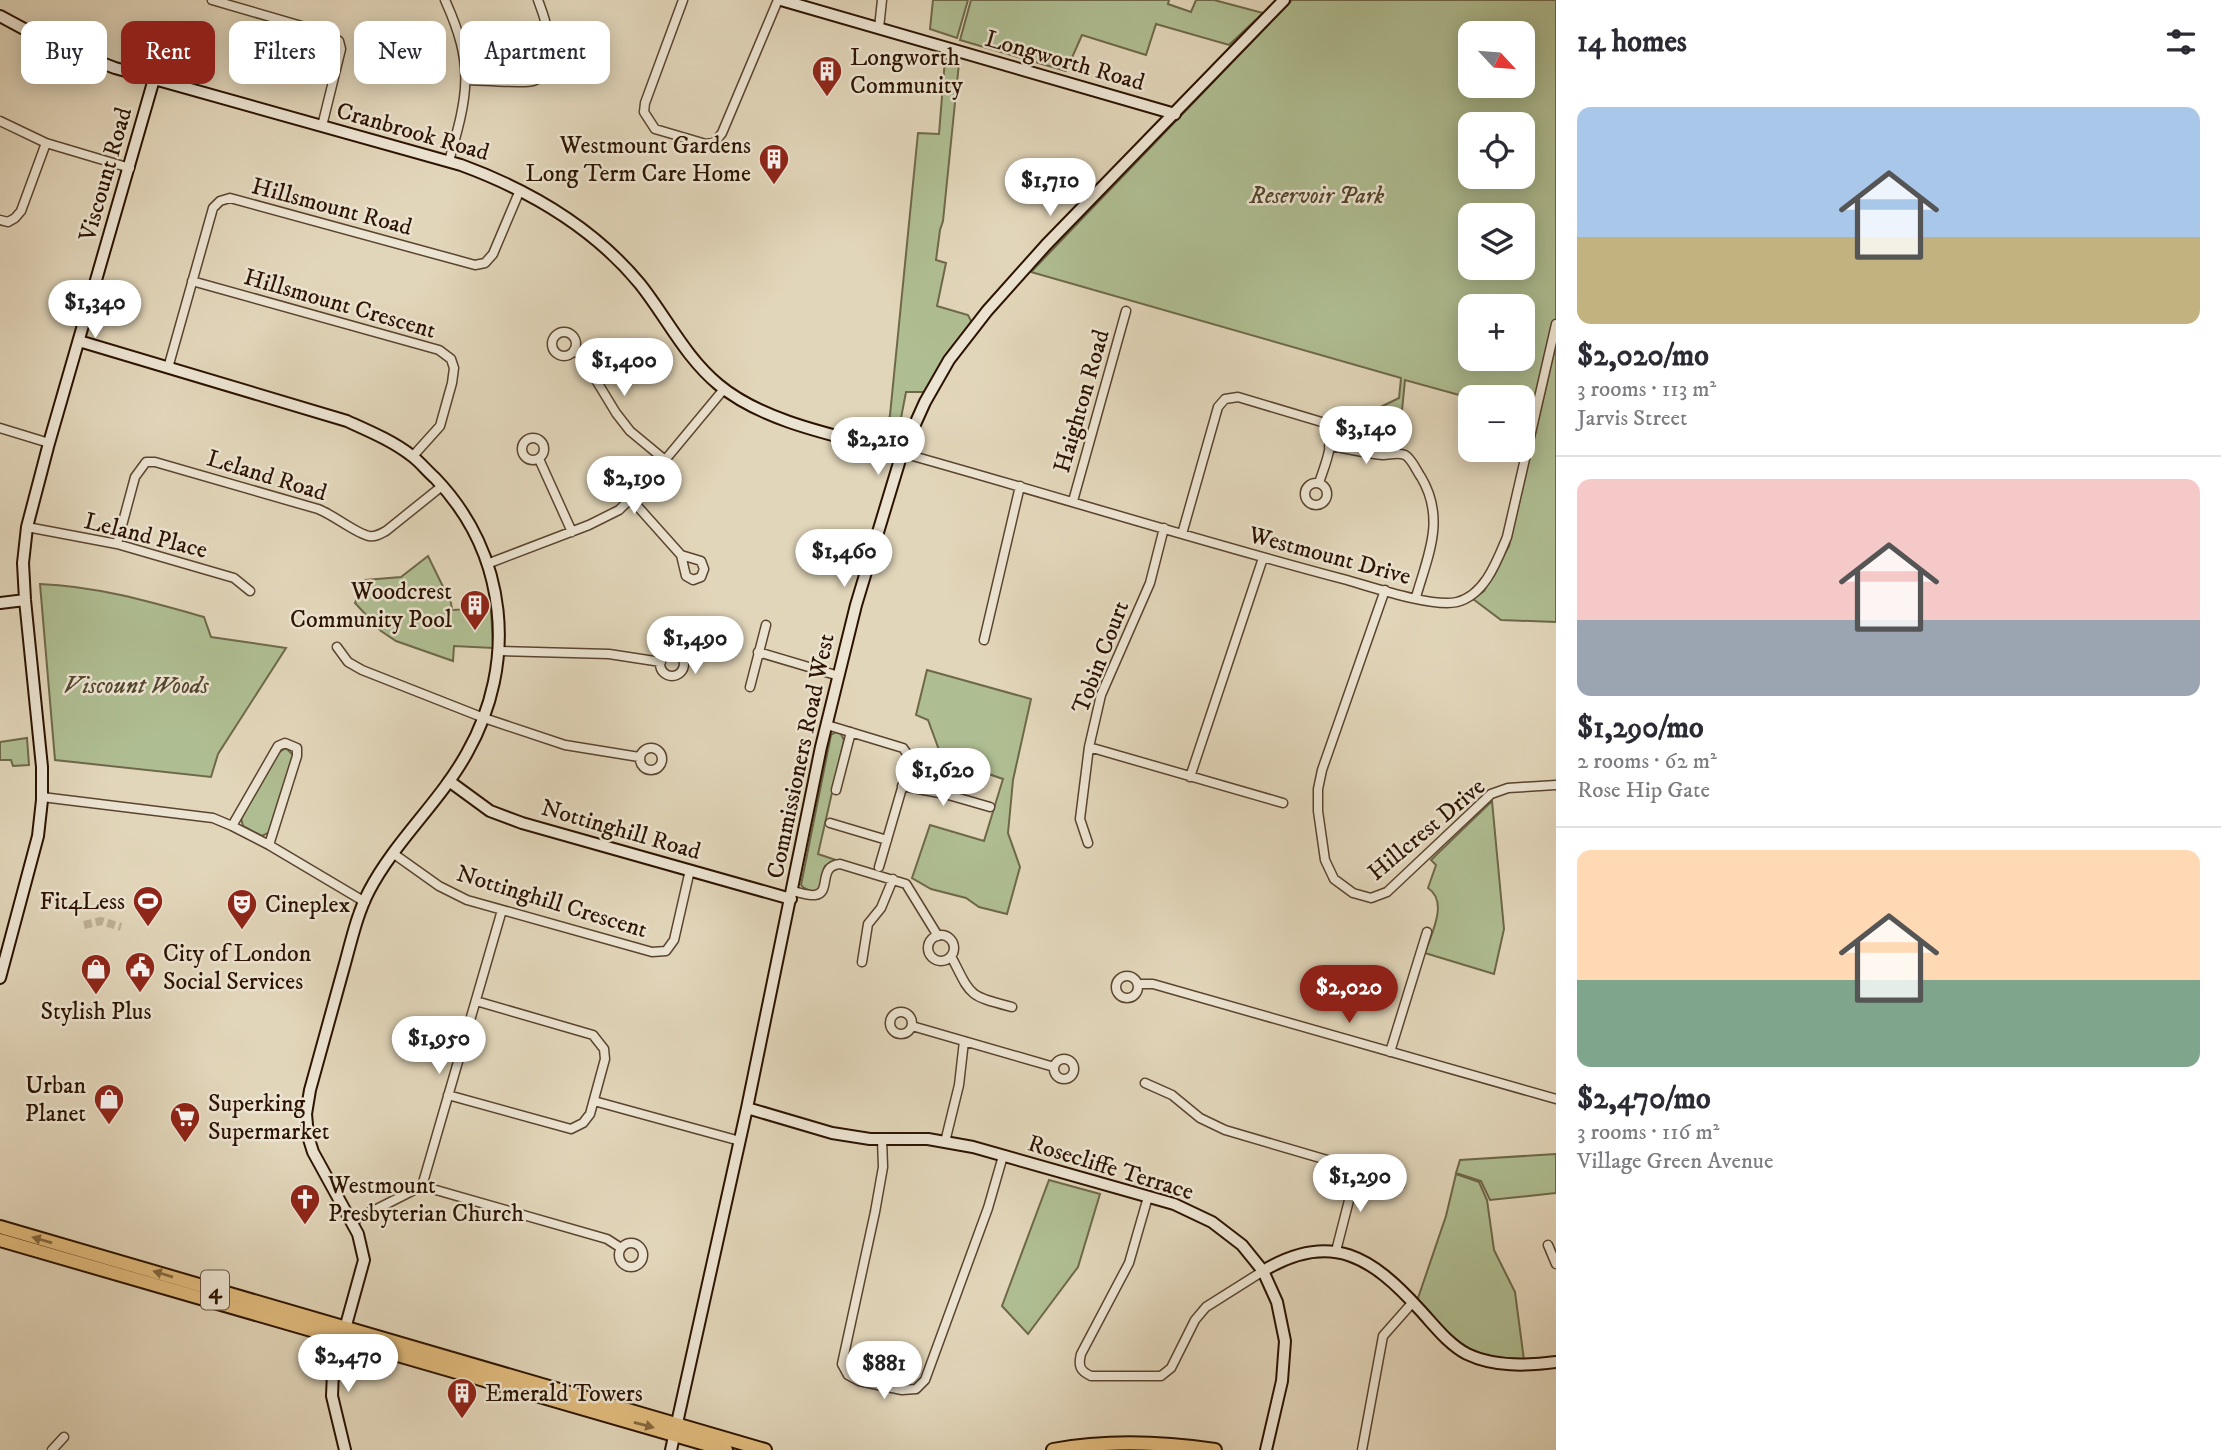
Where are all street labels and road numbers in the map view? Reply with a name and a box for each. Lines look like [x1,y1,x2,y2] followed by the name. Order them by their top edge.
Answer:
[981,24,1148,98] street label: Longworth Road
[333,96,493,168] street label: Cranbrook Road
[72,104,139,246] street label: Viscount Road
[248,171,415,243] street label: Hillsmount Road
[240,262,439,346] street label: Hillsmount Crescent
[1047,326,1117,476] street label: Haighton Road
[203,443,330,508] street label: Leland Road
[81,506,210,566] street label: Leland Place
[1245,520,1414,592] street label: Westmount Drive
[1066,597,1136,718] street label: Tobin Court
[760,631,842,881] street label: Commissioners Road West
[1362,772,1492,888] street label: Hillcrest Drive
[537,793,704,867] street label: Nottinghill Road
[453,859,651,945] street label: Nottinghill Crescent
[1024,1129,1197,1207] street label: Rosecliffe Terrace
[201,1270,229,1310] road number: 4

